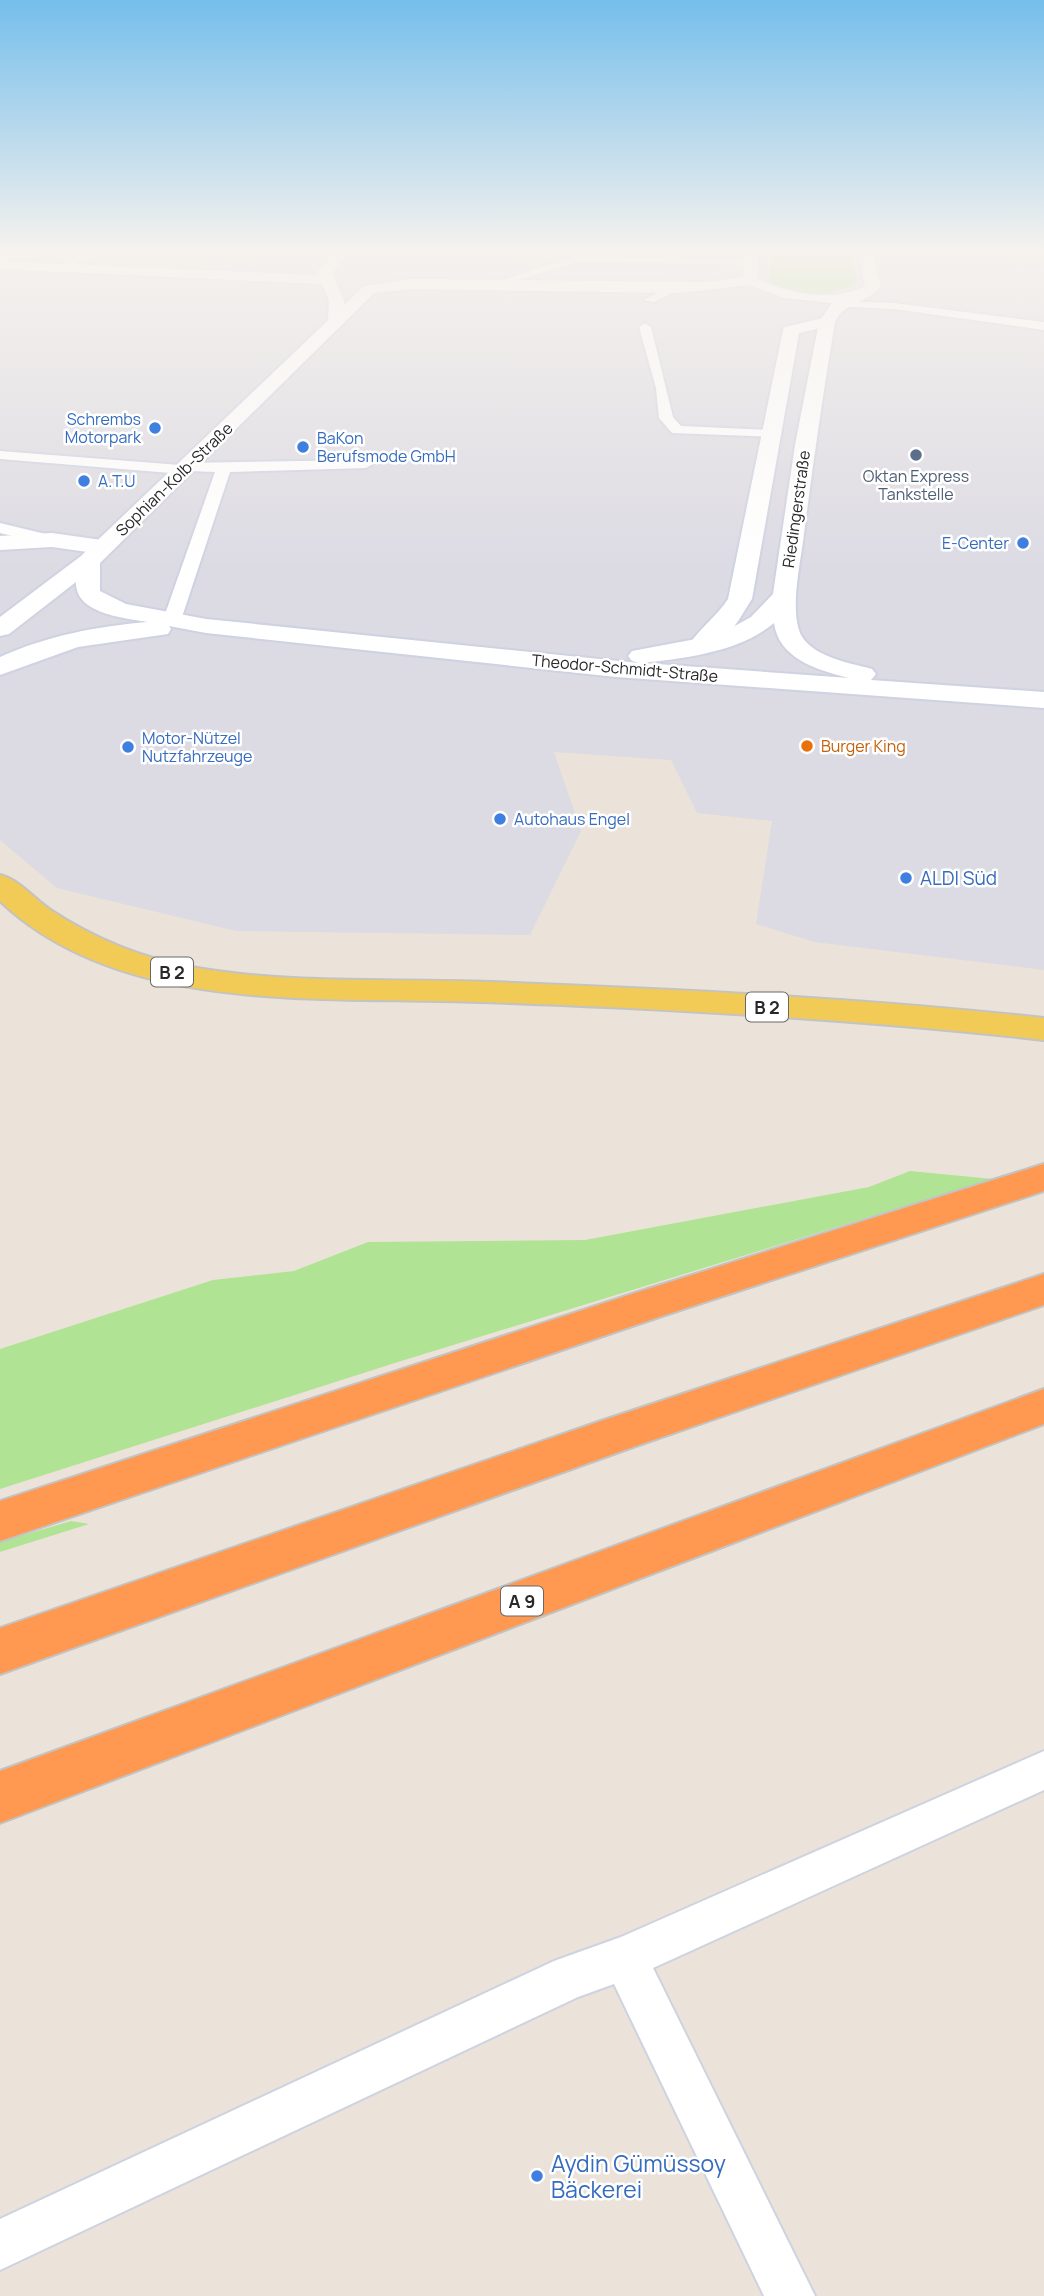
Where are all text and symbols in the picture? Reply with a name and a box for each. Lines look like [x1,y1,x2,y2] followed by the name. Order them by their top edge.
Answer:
[65,408,142,448] place label: Schrembs Motorpark
[111,417,237,541] street label: Sophian-Kolb-Straße
[147,420,163,436] marker: Schrembs Motorpark
[317,427,456,467] place label: BaKon Berufsmode GmbH
[295,439,311,455] marker: BaKon Berufsmode GmbH
[908,447,924,463] marker: Oktan Express Tankstelle
[777,449,815,569] street label: Riedingerstraße
[863,465,969,505] place label: Oktan Express Tankstelle
[98,470,135,492] place label: A.T.U
[76,473,92,489] marker: A.T.U
[942,532,1009,554] place label: E-Center
[1015,535,1031,551] marker: E-Center
[531,649,719,687] street label: Theodor-Schmidt-Straße
[142,727,252,767] place label: Motor-Nützel Nutzfahrzeuge
[821,735,906,757] place label: Burger King
[799,738,815,754] marker: Burger King
[120,739,136,755] marker: Motor-Nützel Nutzfahrzeuge
[514,808,630,830] place label: Autohaus Engel
[492,811,508,827] marker: Autohaus Engel
[920,865,997,891] place label: ALDI Süd
[898,870,914,886] marker: ALDI Süd
[151,958,193,987] road number: B 2
[746,992,788,1022] road number: B 2
[501,1586,543,1616] road number: A 9
[551,2147,726,2205] place label: Aydin Gümüssoy Bäckerei
[529,2168,545,2184] marker: Aydin Gümüssoy Bäckerei

